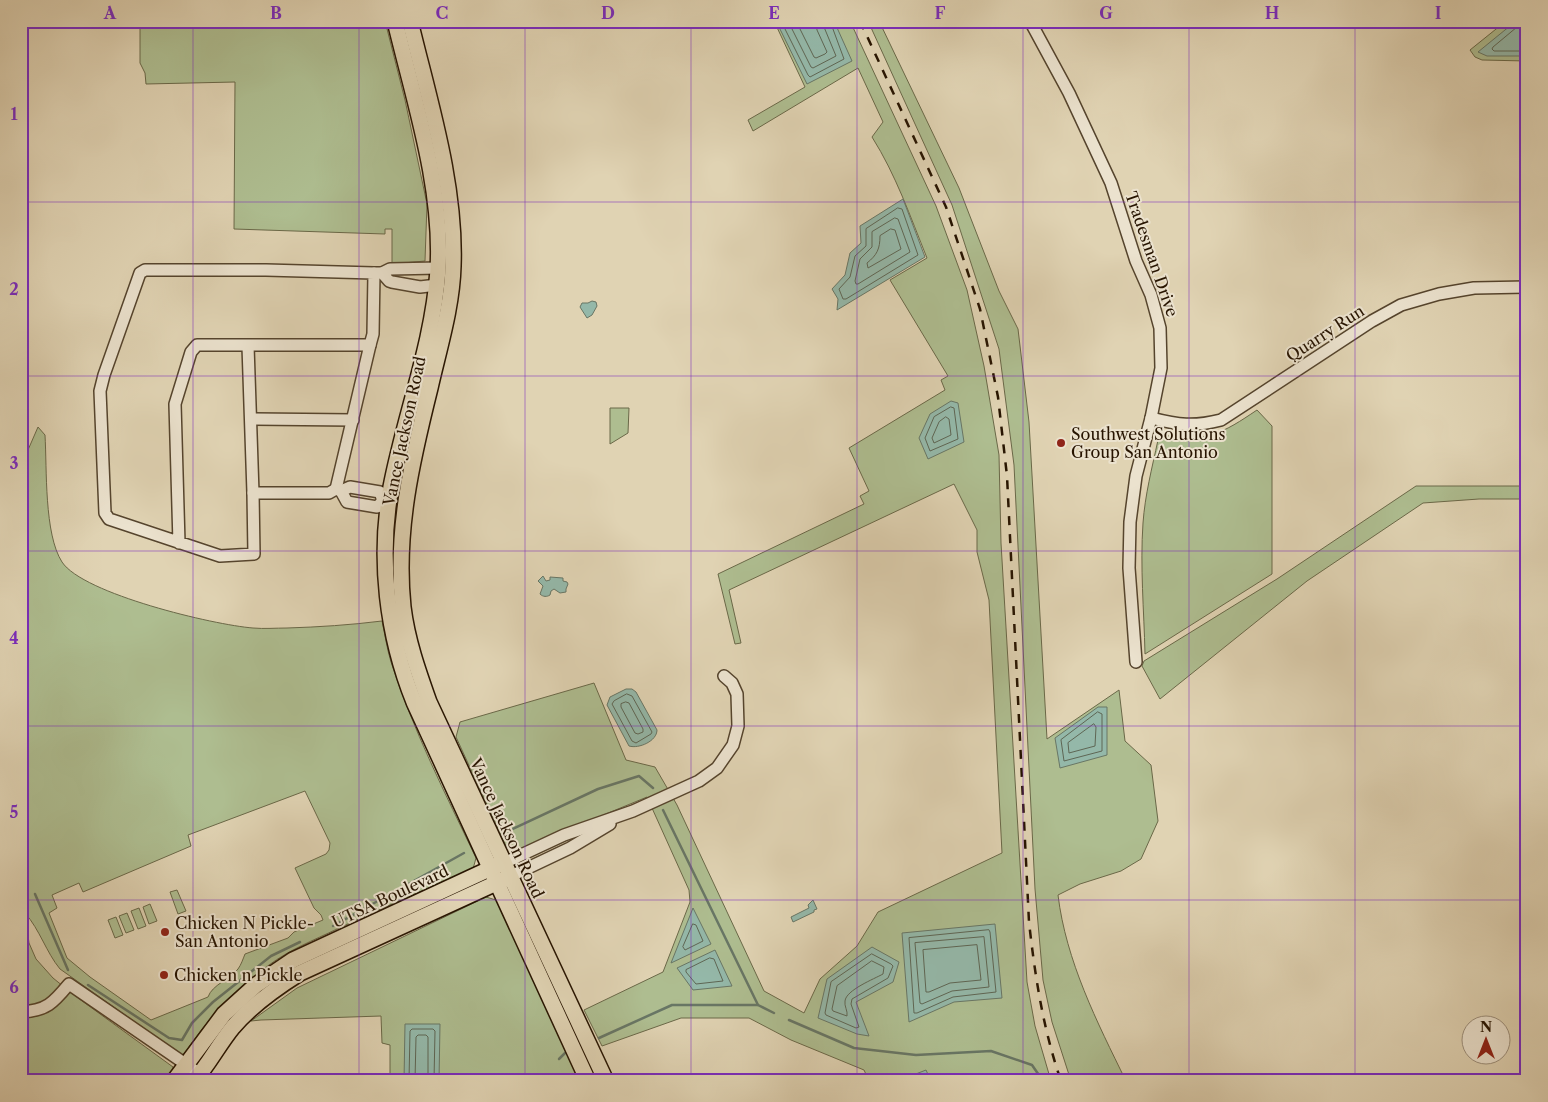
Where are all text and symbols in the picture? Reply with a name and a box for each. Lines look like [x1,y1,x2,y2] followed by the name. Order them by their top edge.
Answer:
[103,3,117,23] text: A
[270,3,282,23] text: B
[436,3,448,23] text: C
[601,3,615,23] text: D
[768,3,780,23] text: E
[935,3,946,23] text: F
[1099,3,1113,23] text: G
[1265,3,1279,23] text: H
[1435,3,1442,23] text: I
[10,104,18,124] text: 1
[1121,189,1183,319] street label: Tradesman Drive
[9,279,19,299] text: 2
[1282,300,1368,366] street label: Quarry Run
[378,354,430,509] street label: Vance Jackson Road
[1071,424,1225,462] place label: Southwest Solutions Group San Antonio
[1055,437,1067,449] marker: Southwest Solutions Group San Antonio
[9,453,19,473] text: 3
[9,628,19,648] text: 4
[465,754,548,901] street label: Vance Jackson Road
[10,802,19,822] text: 5
[329,860,452,932] street label: UTSA Boulevard
[175,913,314,951] place label: Chicken N Pickle- San Antonio
[159,926,171,938] marker: Chicken N Pickle- San Antonio
[174,965,303,985] place label: Chicken n Pickle
[158,969,170,981] marker: Chicken n Pickle
[9,977,19,997] text: 6
[1460,1014,1510,1064] north arrow
[1480,1018,1492,1036] text: N

